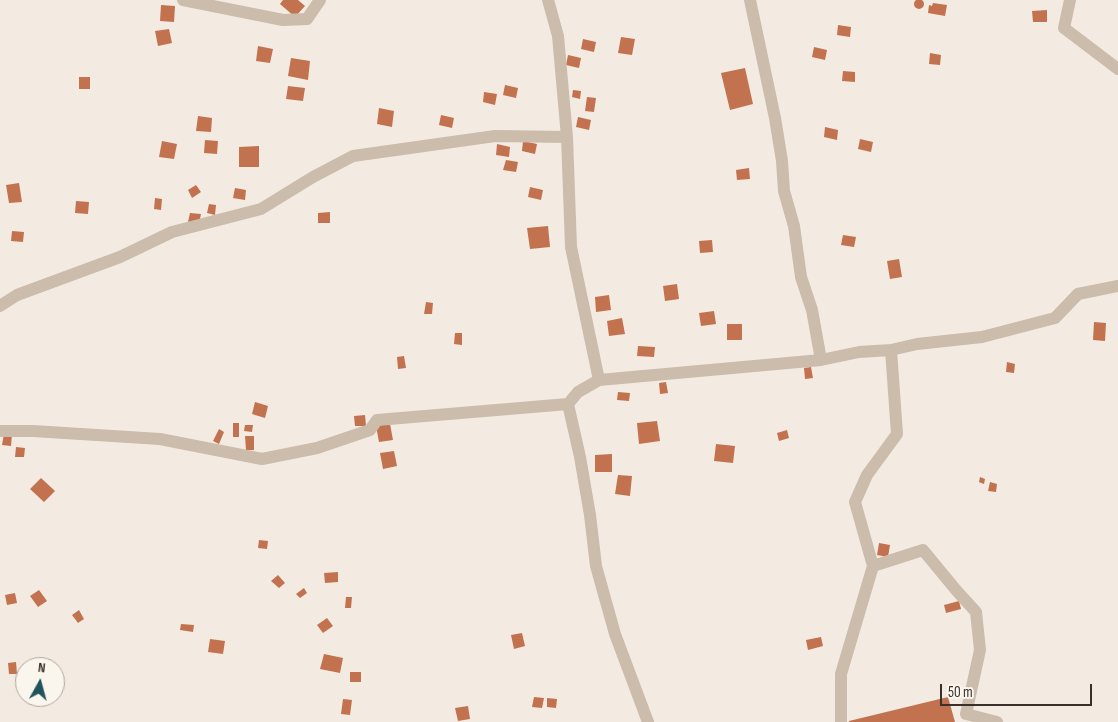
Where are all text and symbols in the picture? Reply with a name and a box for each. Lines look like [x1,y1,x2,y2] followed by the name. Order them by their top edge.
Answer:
[15,657,65,707] north arrow
[37,659,47,676] text: N
[943,674,1096,706] scale bar
[948,683,973,702] text: 50 m

